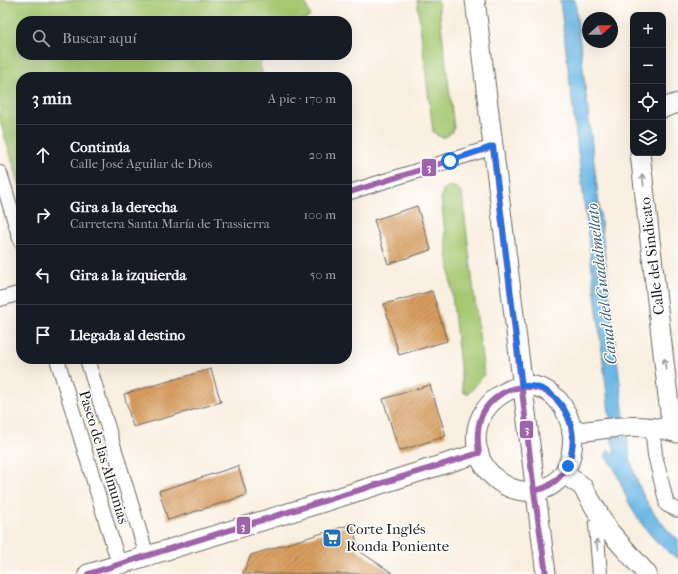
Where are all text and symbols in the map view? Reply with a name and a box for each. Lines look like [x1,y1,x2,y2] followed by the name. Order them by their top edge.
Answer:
[582,12,618,48] north arrow
[630,12,666,156] map controls
[630,12,666,48] button: +
[16,16,352,60] search box
[30,27,52,49] icon: search
[62,29,137,47] text: Buscar aquí
[630,48,666,84] button: −
[630,84,666,120] button: locate
[32,88,72,108] text: 3 min
[268,91,336,106] text: A pie · 170 m
[630,120,666,156] button: layers
[70,138,130,156] text: Continúa
[32,144,54,166] icon: ahead
[309,147,336,162] text: 20 m
[441,152,459,170] route start
[70,156,212,171] text: Calle José Aguilar de Dios
[421,158,437,177] line badge: 3
[427,161,432,174] text: 3
[639,174,647,187] one-way arrow
[636,196,668,316] street label: Calle del Sindicato
[70,198,177,216] text: Gira a la derecha
[582,202,621,366] water label: Canal del Guadalmellato
[32,204,54,226] icon: right
[303,207,336,222] text: 100 m
[70,216,270,231] text: Carretera Santa María de Trassierra
[32,264,54,286] icon: left
[70,266,186,284] text: Gira a la izquierda
[310,267,336,282] text: 50 m
[32,324,54,346] icon: arrive
[70,326,185,344] text: Llegada al destino
[661,358,668,371] one-way arrow
[75,388,133,526] street label: Paseo de las Almunias
[519,420,534,439] line badge: 3
[525,423,530,436] text: 3
[559,457,577,475] route end
[236,516,251,535] line badge: 3
[241,520,246,533] text: 3
[346,520,450,555] place label: Corte Inglés Ronda Poniente
[321,527,343,549] supermarket icon: Corte Inglés Ronda Poniente
[594,539,601,552] one-way arrow

